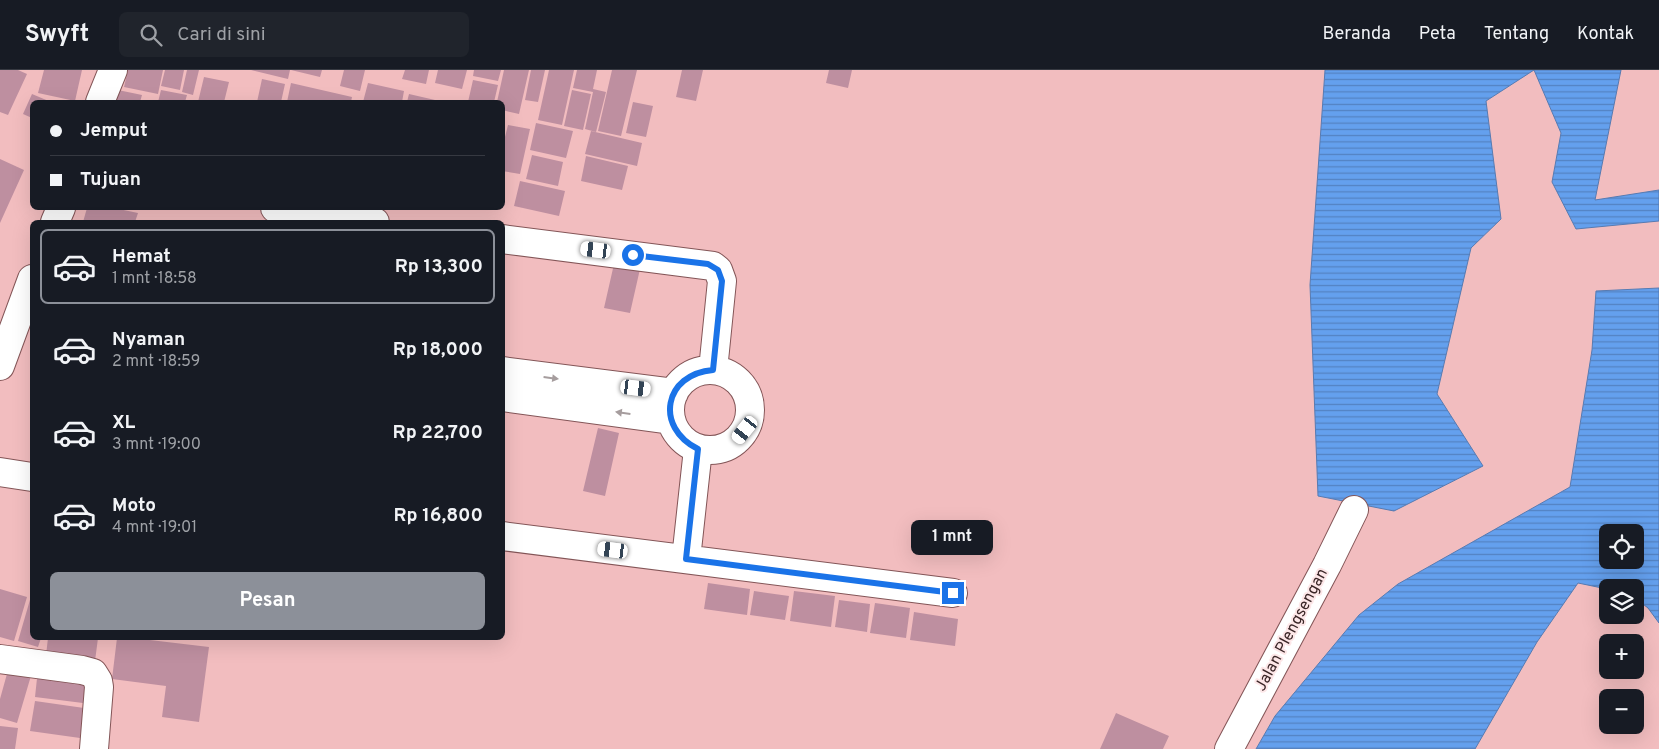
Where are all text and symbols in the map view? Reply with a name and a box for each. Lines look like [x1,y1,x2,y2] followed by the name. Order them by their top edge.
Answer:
[119,12,469,57] search box
[25,20,89,50] text: Swyft
[137,21,165,49] icon: search
[177,23,266,47] text: Cari di sini
[1322,23,1391,46] text: Beranda
[1419,23,1456,46] text: Peta
[1484,23,1549,46] text: Tentang
[1577,23,1634,46] text: Kontak
[80,119,148,143] text: Jemput
[80,168,141,192] text: Tujuan
[580,241,611,259] car
[52,244,97,289] icon: car
[622,244,644,266] route start
[112,245,171,269] text: Hemat
[395,255,483,279] text: Rp 13,300
[112,269,197,289] text: 1 mnt · 18:58
[52,327,97,372] icon: car
[112,328,185,352] text: Nyaman
[393,338,483,362] text: Rp 18,000
[112,352,200,372] text: 2 mnt · 18:59
[543,374,559,382] one-way arrow
[620,379,651,397] car
[614,409,630,417] one-way arrow
[52,410,97,455] icon: car
[112,411,135,435] text: XL
[729,414,760,446] car
[393,421,483,445] text: Rp 22,700
[112,435,201,455] text: 3 mnt · 19:00
[52,493,97,538] icon: car
[112,494,156,518] text: Moto
[393,504,483,528] text: Rp 16,800
[112,518,197,538] text: 4 mnt · 19:01
[912,520,994,556] callout: 1 mnt
[1599,524,1644,734] map controls
[1599,524,1644,569] button: locate
[932,527,972,547] text: 1 mnt
[597,541,628,559] car
[1251,565,1333,695] street label: Jalan Plengsengan
[50,572,485,630] button: Pesan
[1599,579,1644,624] button: layers
[942,582,964,604] route end
[1599,634,1644,679] button: +
[1599,689,1644,734] button: −

